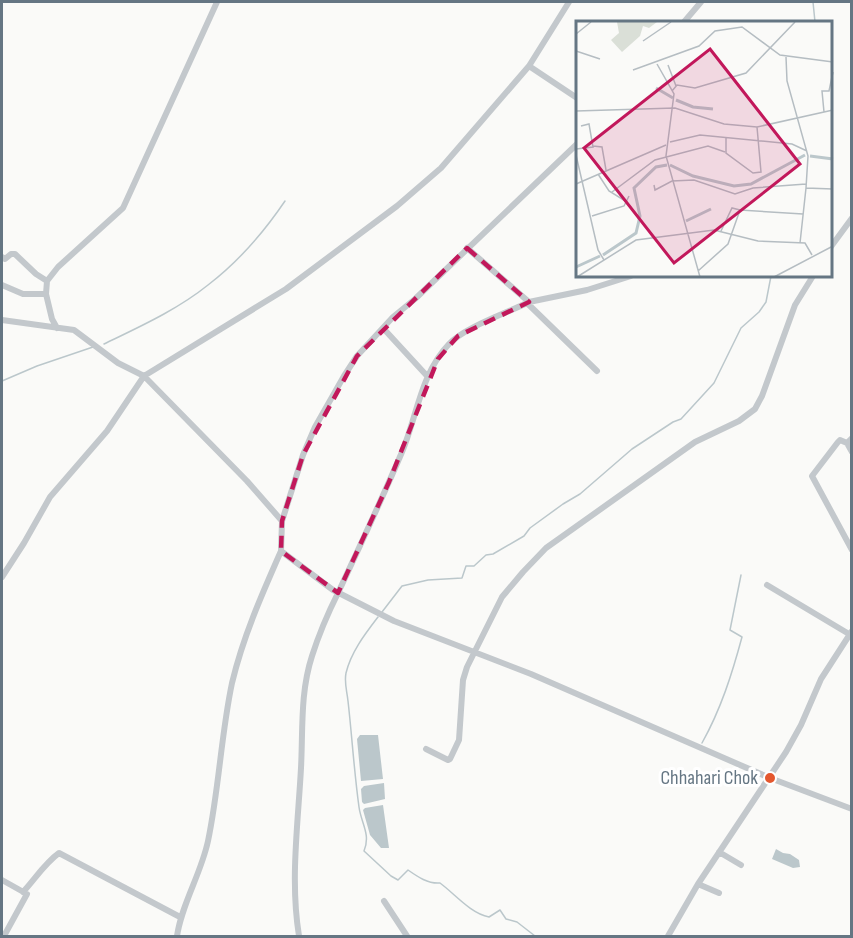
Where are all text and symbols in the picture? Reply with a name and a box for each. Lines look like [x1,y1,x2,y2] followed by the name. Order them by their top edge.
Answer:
[576,21,832,278] inset map
[660,766,758,790] place label: Chhahari Chok
[763,771,777,785] marker: Chhahari Chok

